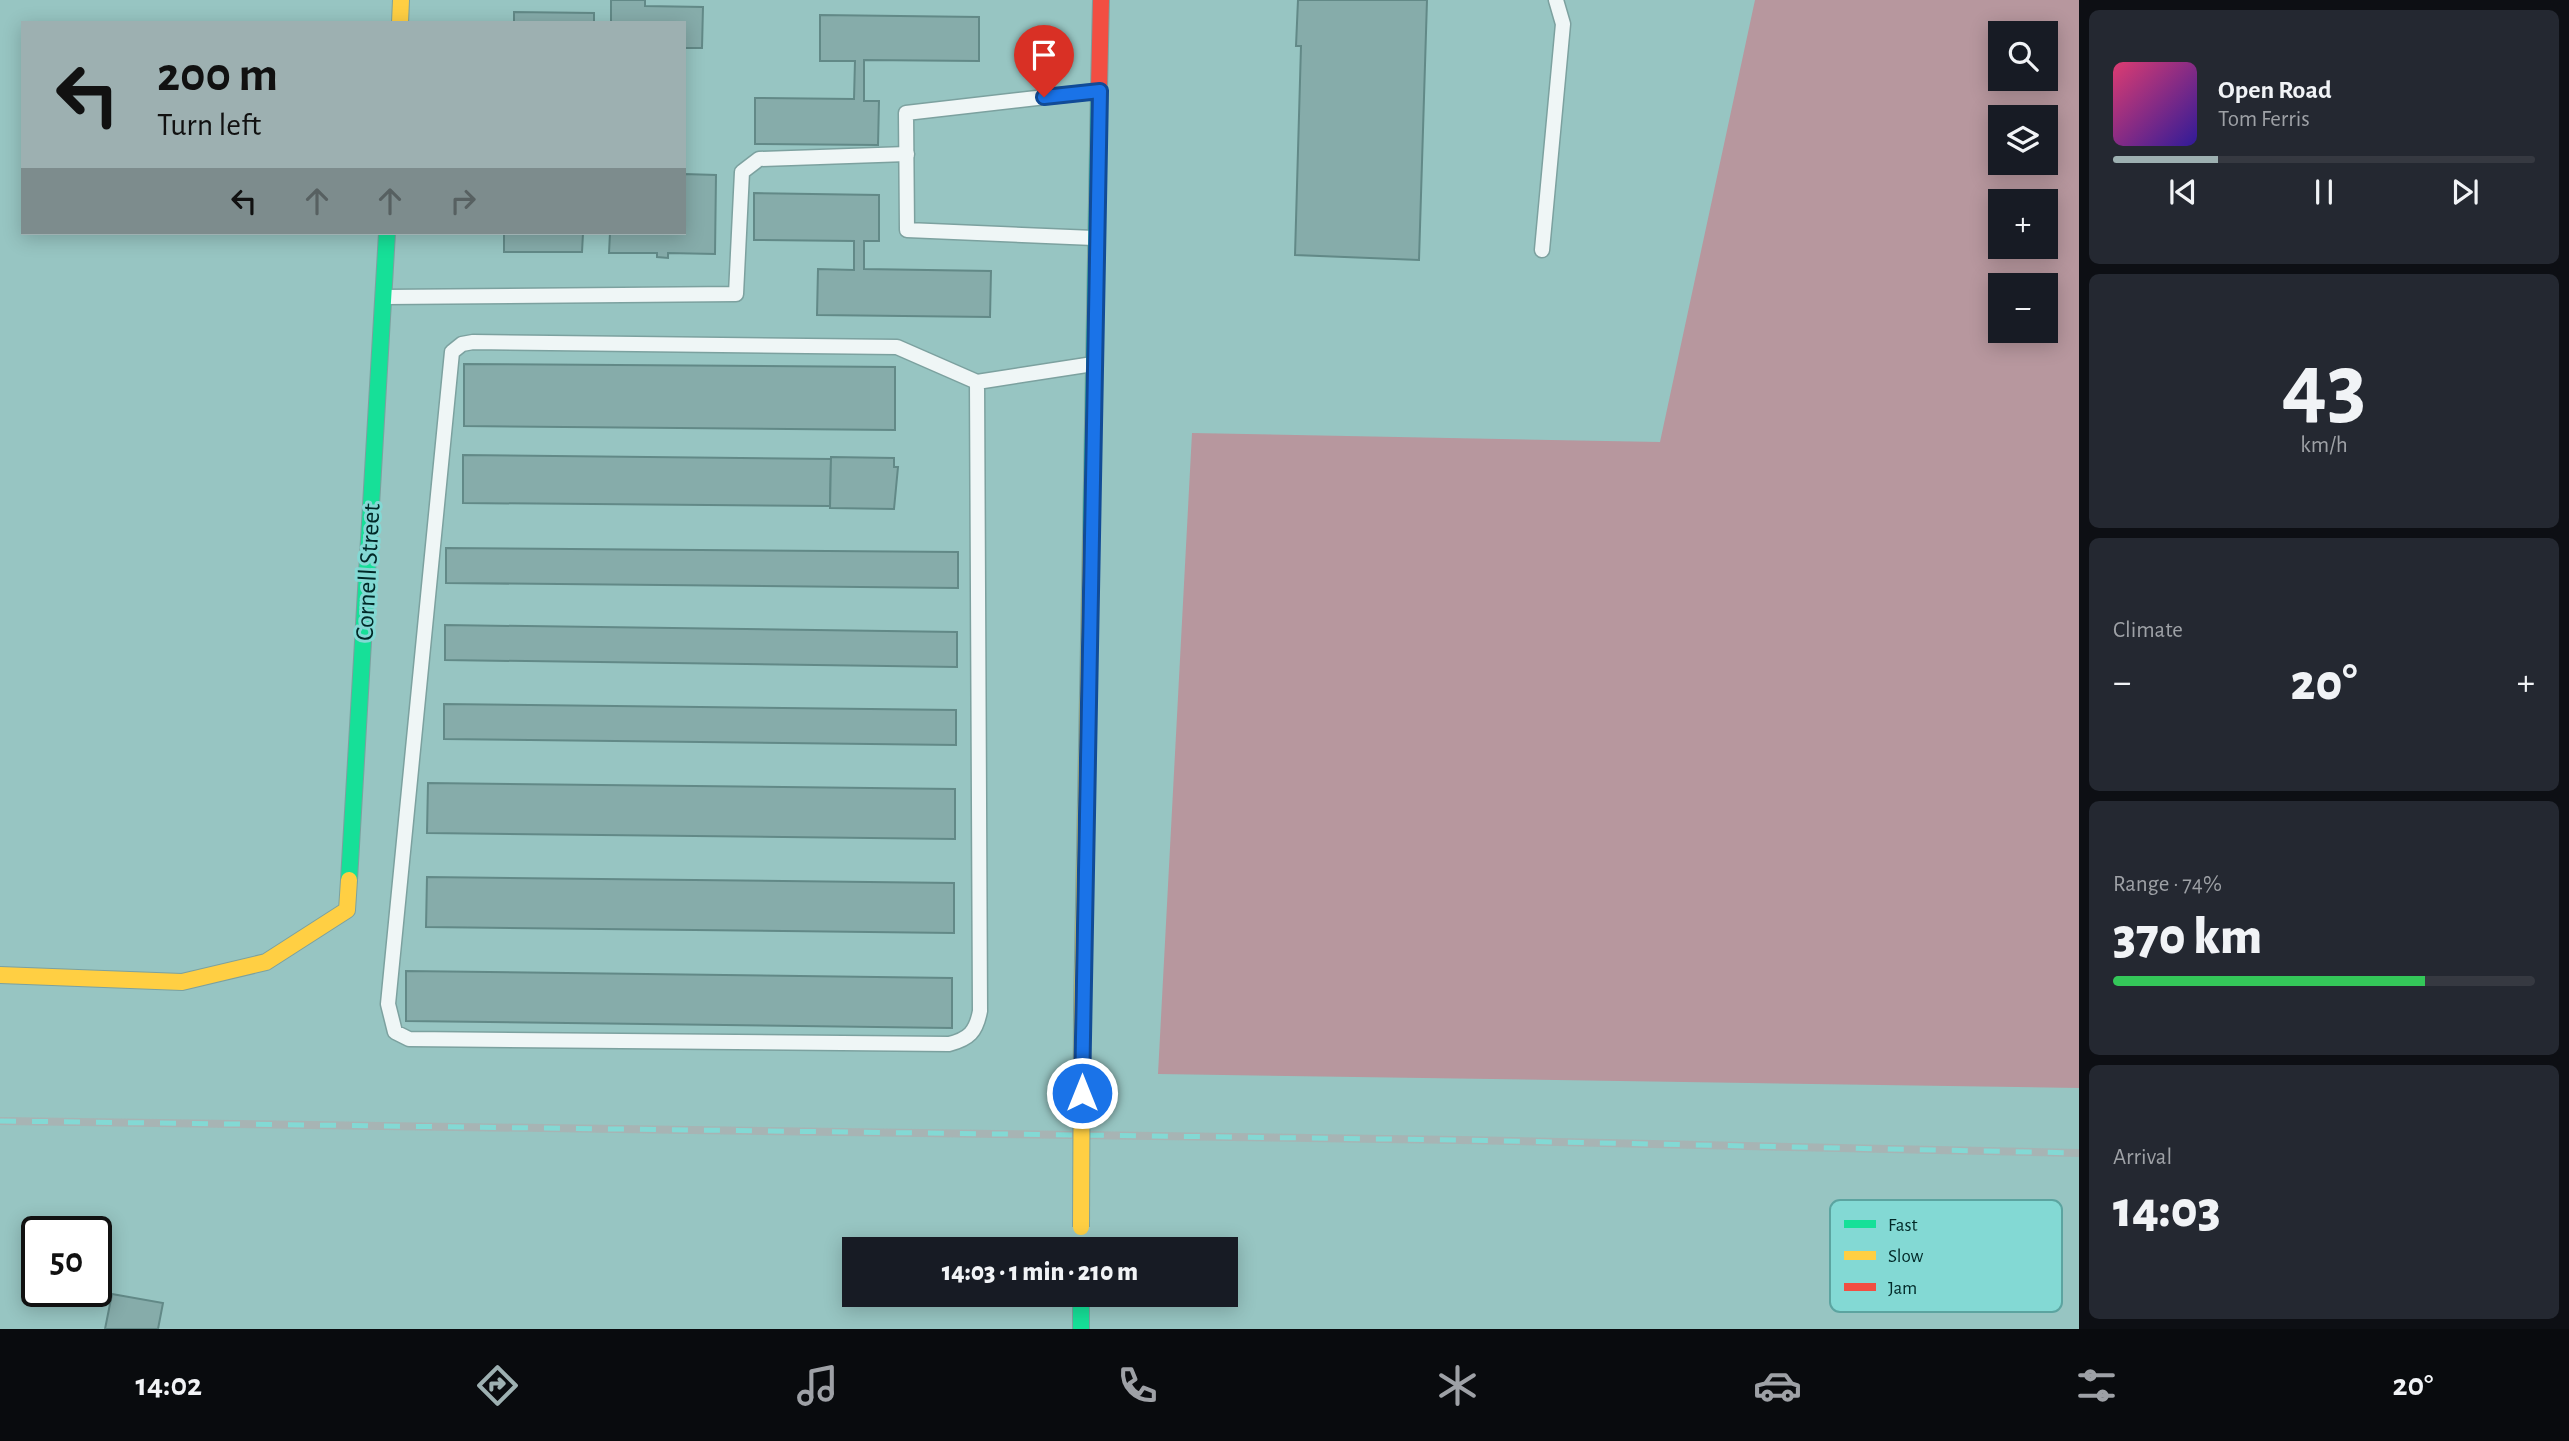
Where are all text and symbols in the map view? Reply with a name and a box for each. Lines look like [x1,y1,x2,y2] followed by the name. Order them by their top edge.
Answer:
[1988,21,2058,343] map controls
[1988,21,2058,91] button: search
[1014,25,1074,97] pin
[1025,36,1063,74] icon: arrive
[42,49,133,140] icon: left
[157,51,278,100] text: 200 m
[2218,77,2332,103] text: Open Road
[1988,105,2058,175] button: layers
[2218,108,2310,131] text: Tom Ferris
[157,109,261,141] text: Turn left
[2164,173,2202,211] icon: previous
[2305,173,2343,211] icon: pause
[2446,173,2484,211] icon: next
[225,182,263,220] icon: left
[298,182,336,220] icon: ahead
[371,182,409,220] icon: ahead
[444,182,482,220] icon: right
[1988,189,2058,259] button: +
[1988,273,2058,343] button: −
[2282,341,2367,432] text: 43
[2300,434,2348,457] text: km/h
[351,503,385,641] street label: Cornell Street
[2113,619,2183,642] text: Climate
[2290,657,2358,709] text: 20°
[2113,664,2131,702] text: −
[2517,664,2535,702] text: +
[2113,873,2222,896] text: Range · 74%
[2113,911,2262,963] text: 370 km
[1045,1056,1119,1130] position arrow
[2113,1146,2172,1169] text: Arrival
[2113,1184,2221,1236] text: 14:03
[1830,1200,2062,1312] legend
[21,1216,112,1307] speed limit sign: 50
[1888,1216,1918,1235] text: Fast
[1888,1247,1924,1266] text: Slow
[942,1259,1138,1285] text: 14:03 · 1 min · 210 m
[1888,1279,1917,1298] text: Jam
[473,1361,522,1410] icon: directions
[793,1361,842,1410] icon: music
[1113,1361,1162,1410] icon: phone
[1433,1361,1482,1410] icon: climate
[1753,1361,1802,1410] icon: car
[2072,1361,2121,1410] icon: filters
[135,1369,202,1401] text: 14:02
[2392,1369,2434,1401] text: 20°

